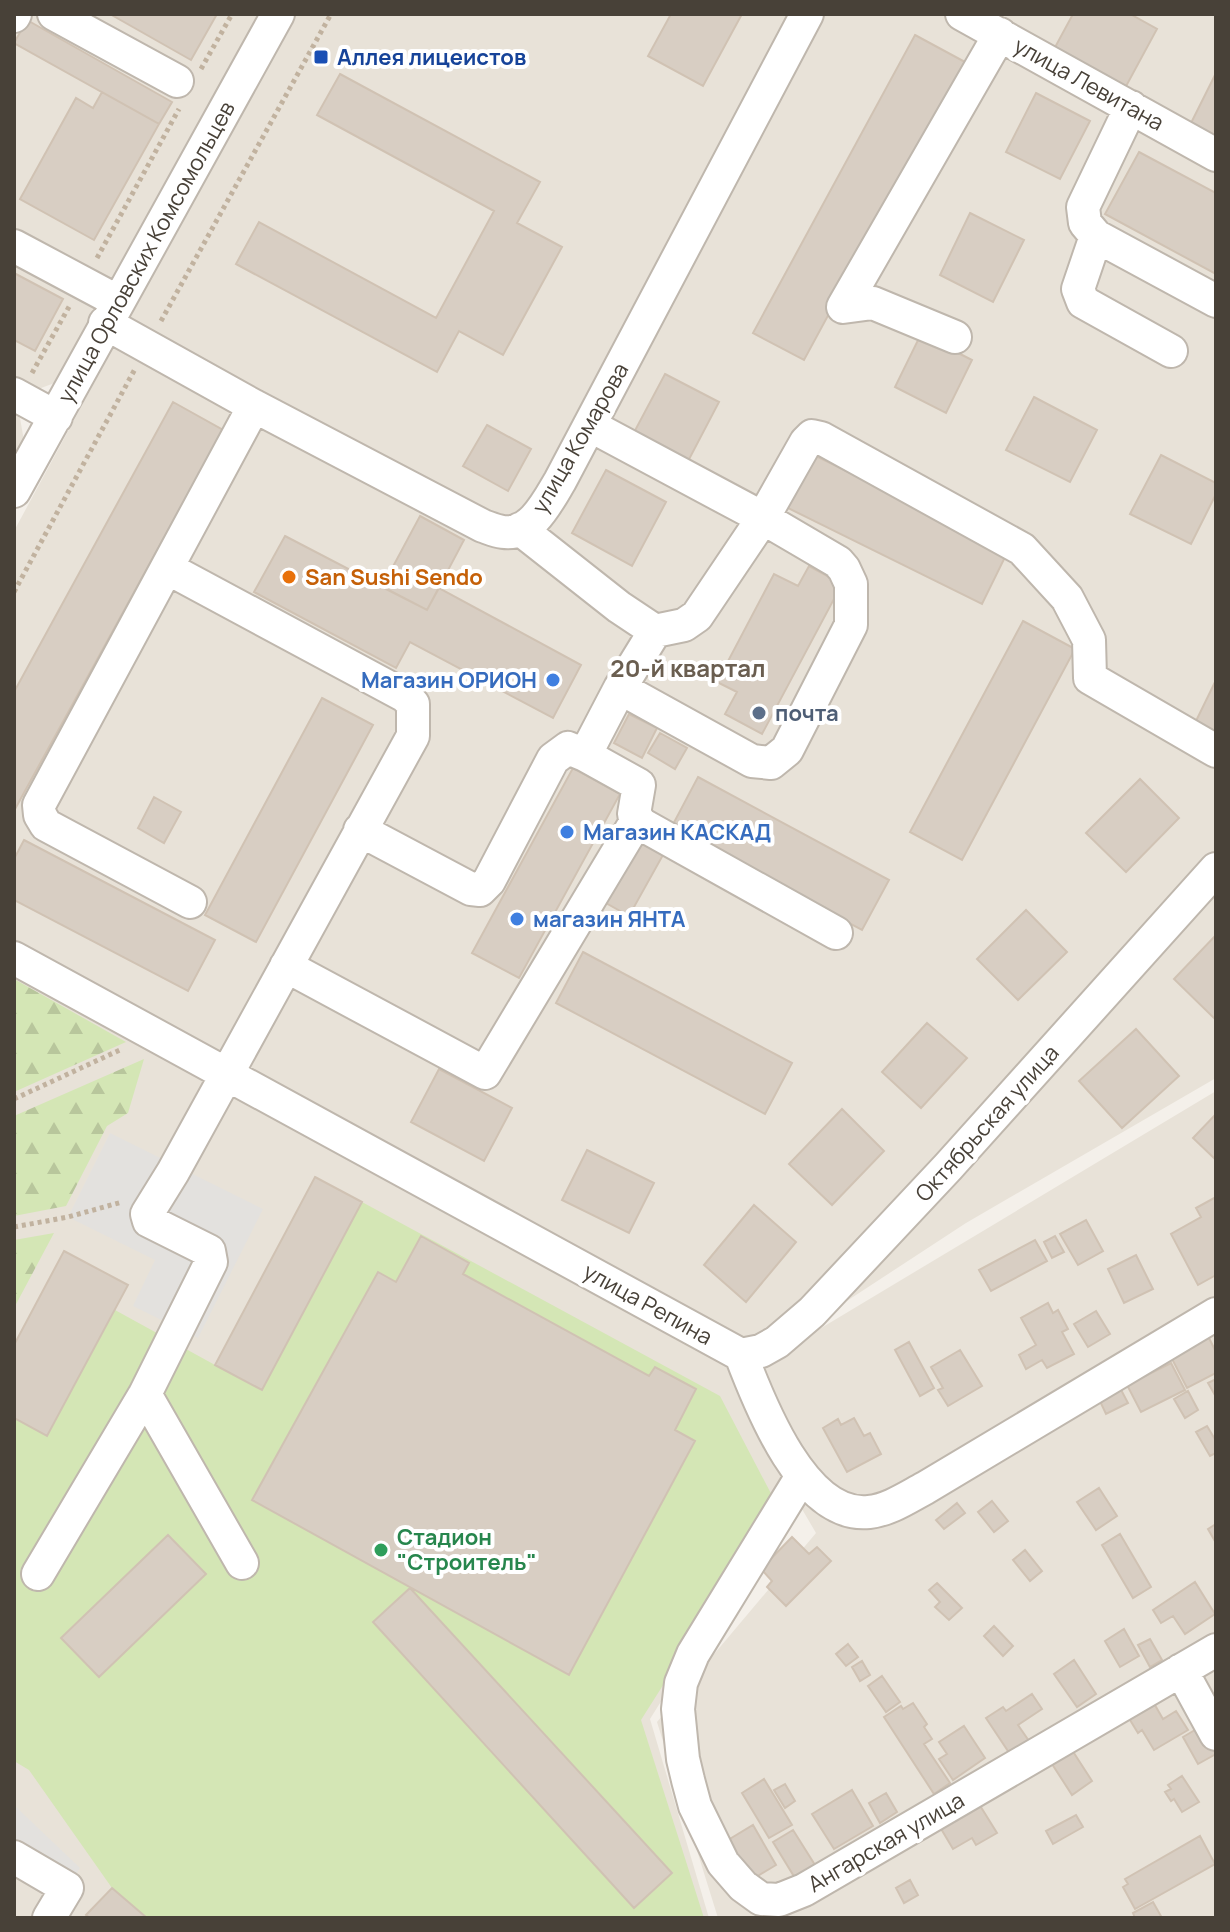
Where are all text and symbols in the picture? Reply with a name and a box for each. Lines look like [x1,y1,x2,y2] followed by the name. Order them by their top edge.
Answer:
[1009,30,1169,138] street label: улица Левитана
[337,42,526,72] place label: Аллея лицеистов
[312,48,330,66] marker: Аллея лицеистов
[50,96,242,408] street label: улица Орловских Комсомольцев
[525,357,635,519] street label: улица Комарова
[305,562,483,592] place label: San Sushi Sendo
[280,568,298,586] marker: San Sushi Sendo
[610,651,766,684] district label: 20-й квартал
[361,665,537,695] place label: Магазин ОРИОН
[544,671,562,689] marker: Магазин ОРИОН
[775,698,839,728] place label: почта
[750,704,768,722] marker: почта
[583,817,771,847] place label: Магазин КАСКАД
[558,823,576,841] marker: Магазин КАСКАД
[533,904,686,934] place label: магазин ЯНТА
[508,910,526,928] marker: магазин ЯНТА
[909,1038,1065,1208] street label: Октябрьская улица
[578,1256,718,1352] street label: улица Репина
[397,1522,537,1577] place label: Стадион "Строитель"
[372,1541,390,1559] marker: Стадион "Строитель"
[802,1785,970,1899] street label: Ангарская улица

